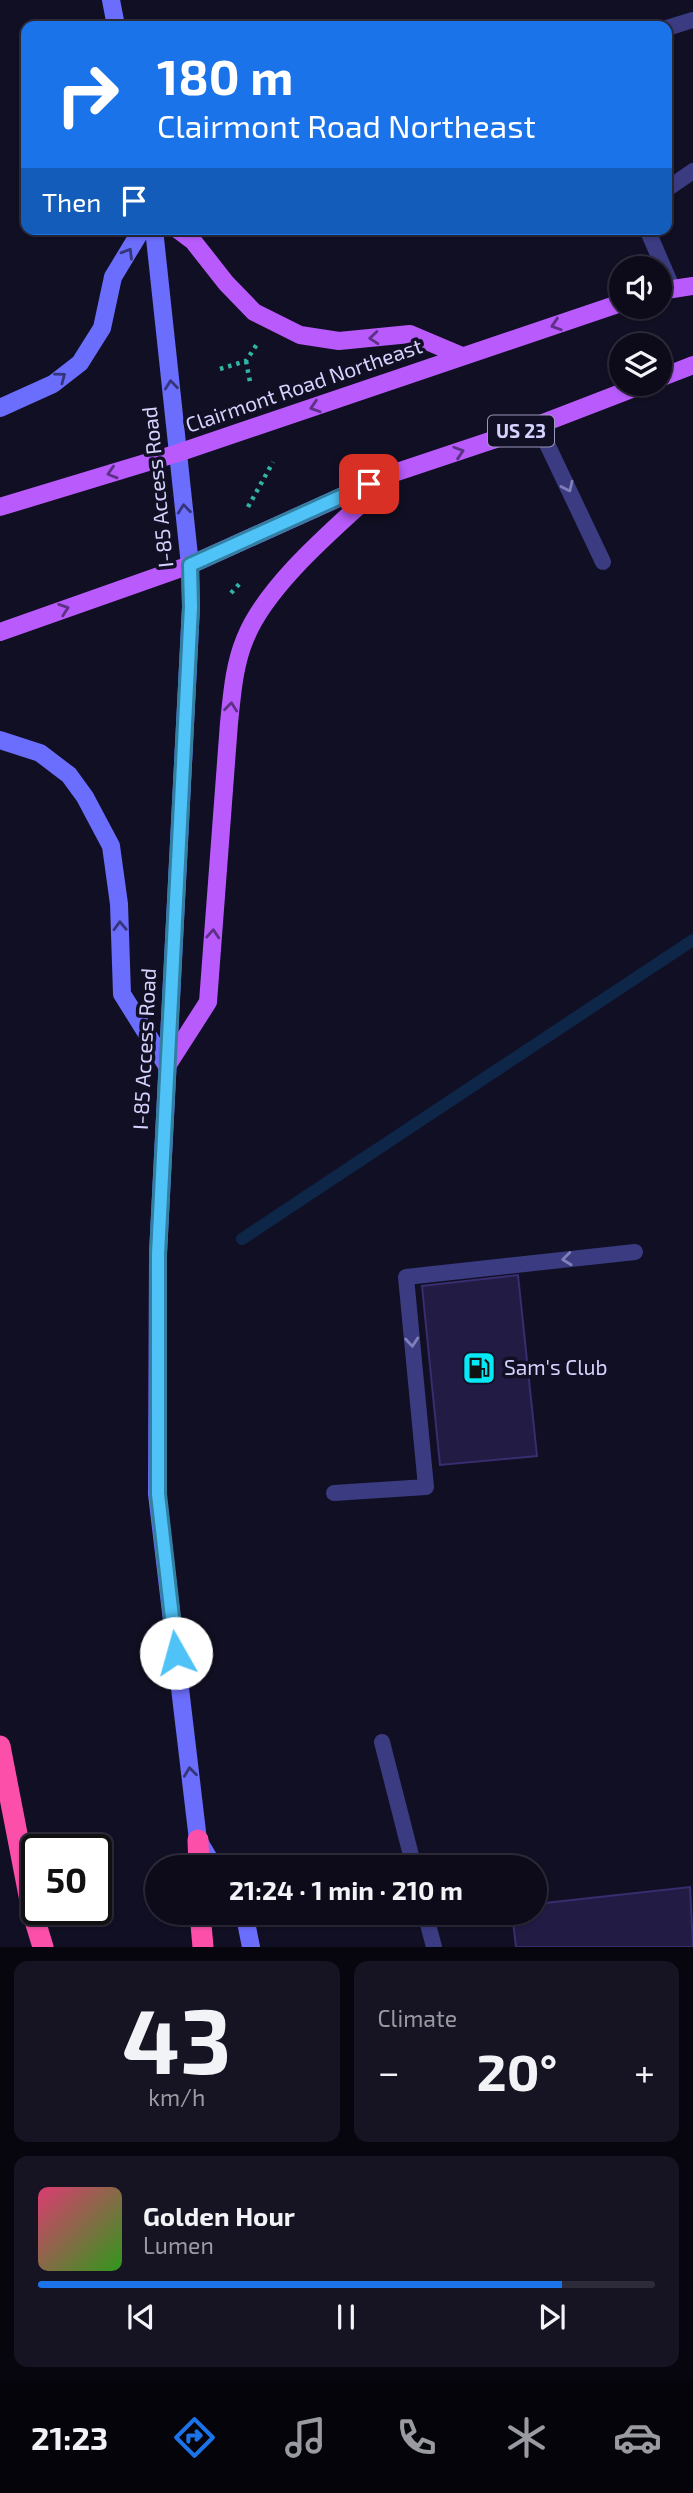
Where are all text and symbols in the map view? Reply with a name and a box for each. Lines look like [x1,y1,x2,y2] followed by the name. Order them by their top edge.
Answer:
[157,46,293,105] text: 180 m
[42,49,133,140] icon: right
[157,106,536,144] text: Clairmont Road Northeast
[115,182,153,220] icon: arrive
[42,186,101,217] text: Then
[119,247,132,260] one-way arrow
[609,256,672,396] map controls
[609,256,672,319] button: sound
[551,317,563,331] one-way arrow
[368,330,379,345] one-way arrow
[182,332,425,437] street label: Clairmont Road Northeast
[609,333,672,396] button: layers
[53,373,65,386] one-way arrow
[164,379,179,390] one-way arrow
[310,398,322,413] one-way arrow
[136,405,177,569] street label: I-85 Access Road
[488,416,554,446] road number: US 23
[452,446,464,460] one-way arrow
[339,454,399,514] pin
[107,465,119,479] one-way arrow
[350,465,388,503] icon: arrive
[559,480,573,492] one-way arrow
[177,503,192,514] one-way arrow
[58,603,70,617] one-way arrow
[223,702,238,713] one-way arrow
[112,920,128,931] one-way arrow
[205,928,220,939] one-way arrow
[127,967,160,1130] street label: I-85 Access Road
[561,1252,573,1267] one-way arrow
[404,1337,419,1348] one-way arrow
[460,1349,498,1387] fuel station icon: Sam's Club
[504,1354,607,1379] place label: Sam's Club
[139,1616,213,1690] position arrow
[183,1766,198,1778] one-way arrow
[21,1834,112,1925] speed limit sign: 50
[229,1874,463,1905] text: 21:24 · 1 min · 210 m
[122,1983,232,2092] text: 43
[378,2004,457,2032] text: Climate
[476,2039,557,2101] text: 20°
[378,2048,400,2094] text: −
[634,2048,655,2094] text: +
[148,2083,205,2111] text: km/h
[143,2200,295,2231] text: Golden Hour
[143,2231,214,2259] text: Lumen
[122,2298,160,2336] icon: previous
[327,2298,365,2336] icon: pause
[533,2298,571,2336] icon: next
[170,2413,219,2462] icon: directions
[281,2413,330,2462] icon: music
[392,2413,441,2462] icon: phone
[502,2413,551,2462] icon: climate
[613,2413,662,2462] icon: car
[31,2418,108,2456] text: 21:23

